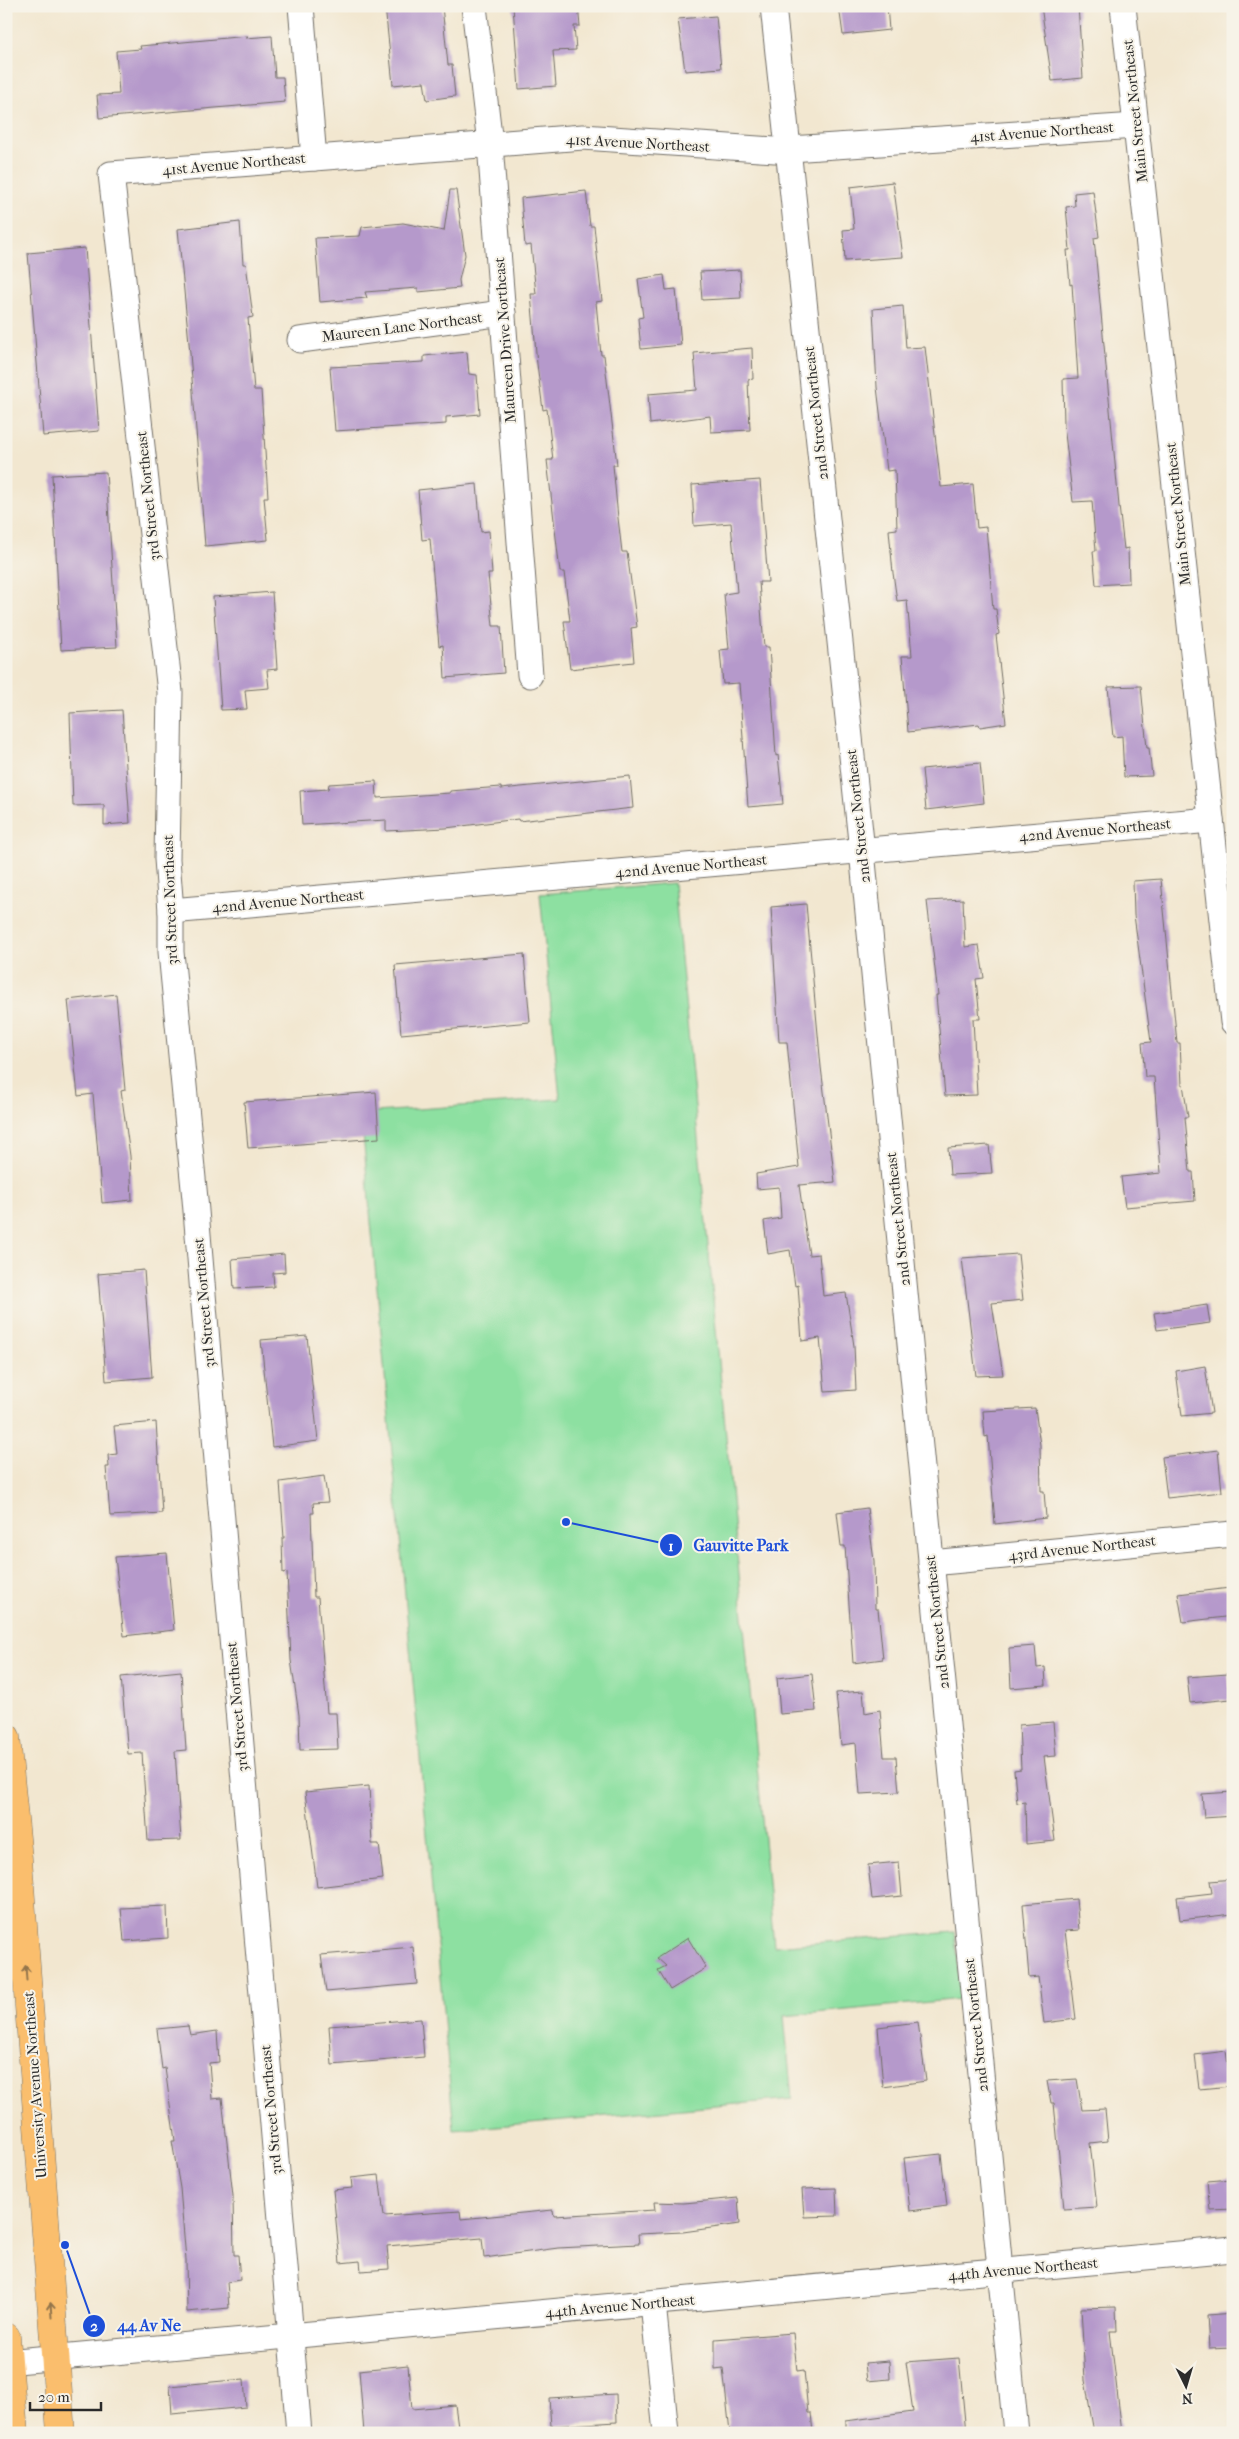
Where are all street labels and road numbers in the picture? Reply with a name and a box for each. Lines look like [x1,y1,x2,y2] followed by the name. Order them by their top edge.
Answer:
[1118,38,1151,183] street label: Main Street Northeast
[970,118,1115,146] street label: 41st Avenue Northeast
[566,130,711,156] street label: 41st Avenue Northeast
[162,149,307,179] street label: 41st Avenue Northeast
[490,256,520,423] street label: Maureen Drive Northeast
[321,308,484,346] street label: Maureen Lane Northeast
[800,345,832,481] street label: 2nd Street Northeast
[132,430,164,562] street label: 3rd Street Northeast
[1161,441,1194,586] street label: Main Street Northeast
[842,748,874,884] street label: 2nd Street Northeast
[1018,814,1172,846] street label: 42nd Avenue Northeast
[159,834,181,966] street label: 3rd Street Northeast
[614,850,768,882] street label: 42nd Avenue Northeast
[211,885,365,917] street label: 42nd Avenue Northeast
[882,1151,914,1287] street label: 2nd Street Northeast
[189,1237,219,1369] street label: 3rd Street Northeast
[1007,1531,1157,1565] street label: 43rd Avenue Northeast
[921,1554,953,1690] street label: 2nd Street Northeast
[222,1641,252,1773] street label: 3rd Street Northeast
[960,1957,992,2093] street label: 2nd Street Northeast
[19,1990,51,2179] street label: University Avenue Northeast
[256,2044,286,2176] street label: 3rd Street Northeast
[947,2253,1099,2285] street label: 44th Avenue Northeast
[544,2290,696,2322] street label: 44th Avenue Northeast

